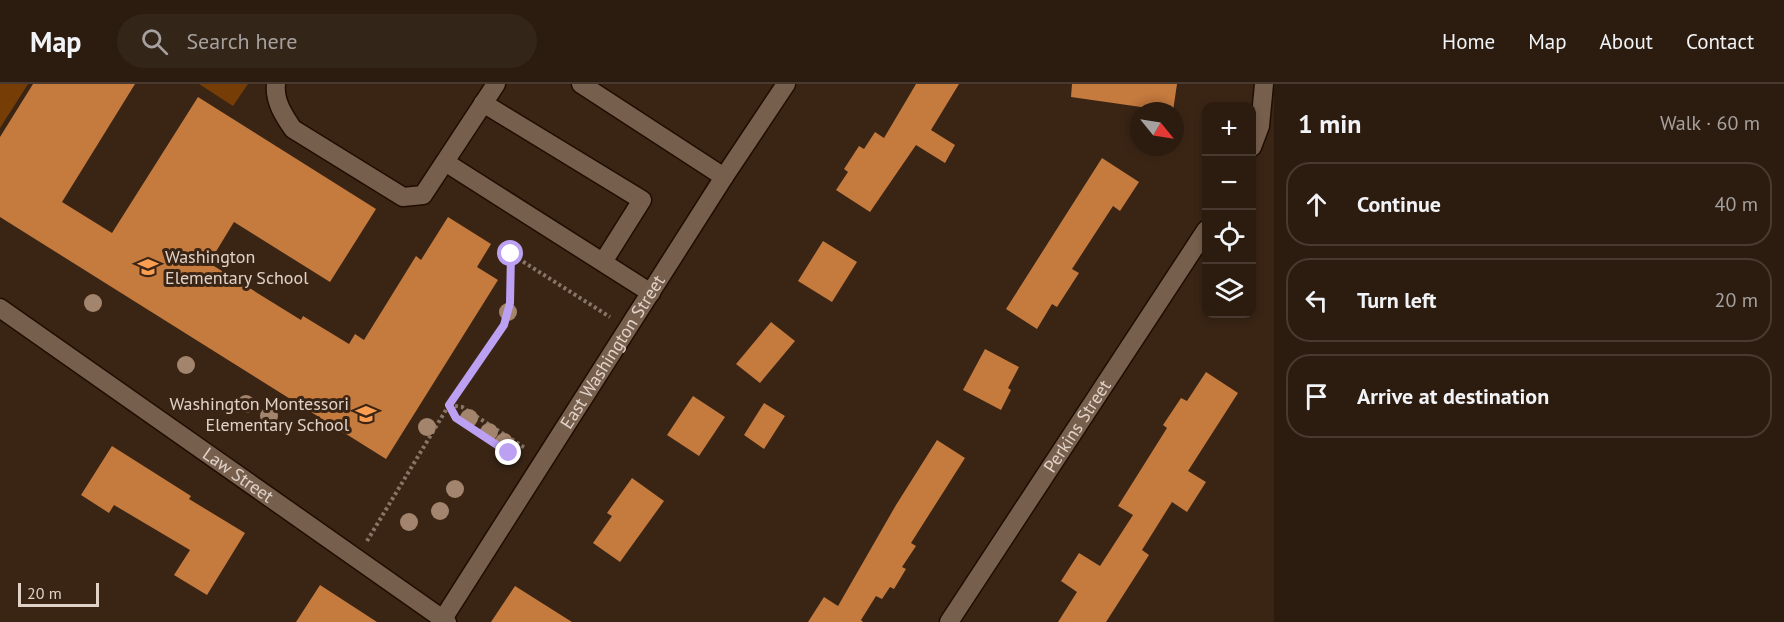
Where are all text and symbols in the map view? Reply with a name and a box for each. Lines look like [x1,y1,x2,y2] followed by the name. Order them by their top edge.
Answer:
[117,14,537,68] search box
[30,23,81,60] text: Map
[138,25,171,58] icon: search
[186,27,297,55] text: Search here
[1442,28,1495,55] text: Home
[1528,28,1567,55] text: Map
[1600,28,1653,55] text: About
[1686,28,1754,55] text: Contact
[1130,102,1184,156] north arrow
[1202,102,1256,318] map controls
[1202,102,1256,156] button: +
[1298,107,1361,140] text: 1 min
[1660,110,1760,136] text: Walk · 60 m
[1202,156,1256,210] button: −
[1300,188,1333,221] icon: ahead
[1357,190,1441,218] text: Continue
[1715,191,1758,217] text: 40 m
[1202,210,1256,264] button: locate
[497,240,523,266] route start
[165,245,309,289] place label: Washington Elementary School
[136,255,160,279] school or university icon: Washington Elementary School
[1202,264,1256,318] button: layers
[555,270,670,433] street label: East Washington Street
[1300,284,1333,317] icon: left
[1357,286,1437,314] text: Turn left
[1715,287,1758,313] text: 20 m
[1038,375,1116,477] street label: Perkins Street
[1300,380,1333,413] icon: arrive
[1357,382,1549,410] text: Arrive at destination
[169,392,350,436] place label: Washington Montessori Elementary School
[354,402,378,426] school or university icon: Washington Montessori Elementary School
[495,439,521,465] route end
[198,442,278,508] street label: Law Street
[18,580,99,608] scale bar
[27,583,62,603] text: 20 m

